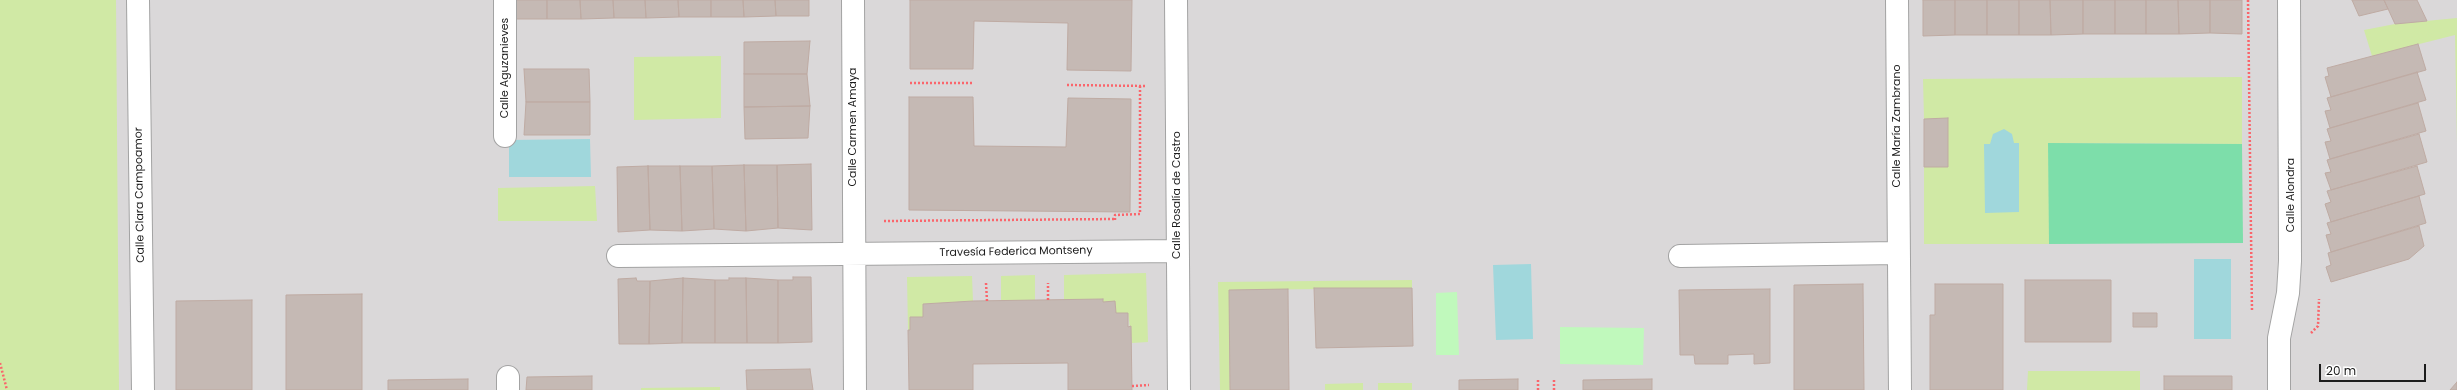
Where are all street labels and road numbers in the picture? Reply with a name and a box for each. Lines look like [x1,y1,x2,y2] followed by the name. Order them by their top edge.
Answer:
[498,18,512,118] street label: Calle Aguzanieves
[1890,65,1904,187] street label: Calle María Zambrano
[846,67,860,187] street label: Calle Carmen Amaya
[132,127,148,263] street label: Calle Clara Campoamor
[1170,131,1184,259] street label: Calle Rosalía de Castro
[2284,158,2298,232] street label: Calle Alondra
[939,244,1093,260] street label: Travesía Federica Montseny

